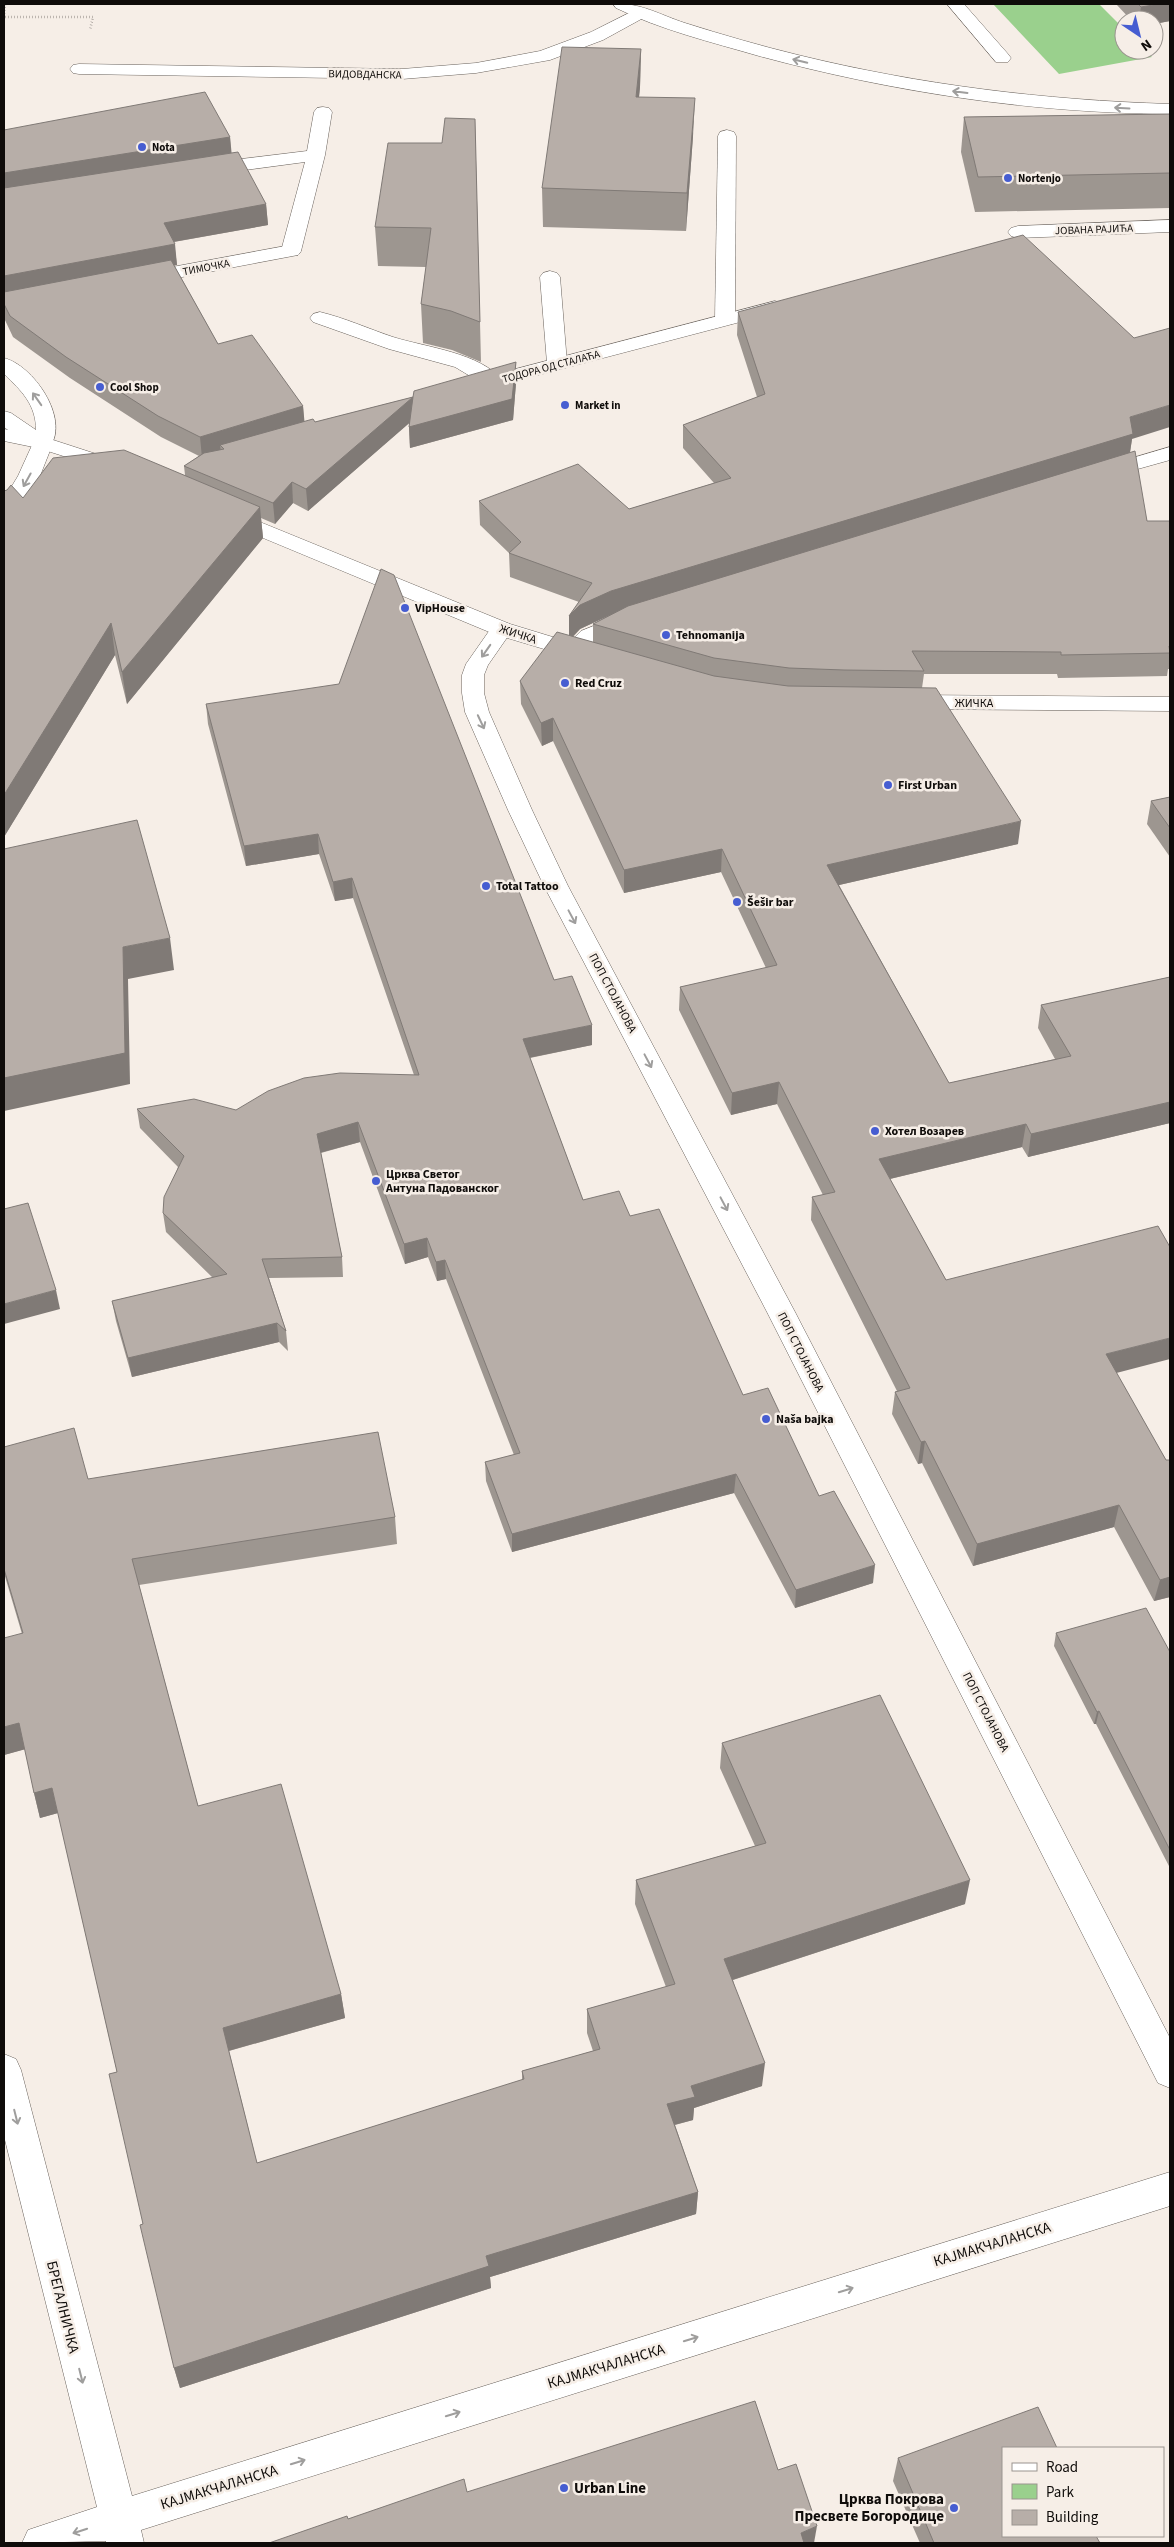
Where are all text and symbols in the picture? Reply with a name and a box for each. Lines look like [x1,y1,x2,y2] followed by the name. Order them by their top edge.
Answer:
[1114,10,1164,60] north arrow
[1136,34,1155,56] text: N
[793,56,809,65] one-way arrow
[328,66,402,83] street label: ВИДОВДАНСКА
[952,87,968,97] one-way arrow
[1114,103,1130,112] one-way arrow
[152,140,175,155] place label: Nota
[136,141,148,153] marker: Nota
[1018,171,1061,186] place label: Nortenjo
[1002,172,1014,184] marker: Nortenjo
[1055,221,1133,238] street label: ЈОВАНА РАЈИЋА
[181,256,231,279] street label: ТИМОЧКА
[501,346,602,387] street label: ТОДОРА ОД СТАЛАЋА
[110,380,159,395] place label: Cool Shop
[94,381,106,393] marker: Cool Shop
[32,392,42,406] one-way arrow
[575,398,621,413] place label: Market in
[559,399,571,411] marker: Market in
[21,473,31,487] one-way arrow
[414,600,465,617] place label: VipHouse
[399,602,411,614] marker: VipHouse
[497,620,539,649] street label: ЖИЧКА
[676,627,745,644] place label: Tehnomanija
[660,629,672,641] marker: Tehnomanija
[481,644,491,658] one-way arrow
[575,675,622,692] place label: Red Cruz
[559,677,571,689] marker: Red Cruz
[955,695,994,712] street label: ЖИЧКА
[477,714,487,729] one-way arrow
[898,777,957,794] place label: First Urban
[882,779,894,791] marker: First Urban
[496,878,559,895] place label: Total Tattoo
[480,880,492,892] marker: Total Tattoo
[747,894,794,911] place label: Šešir bar
[731,896,743,908] marker: Šešir bar
[568,909,577,924] one-way arrow
[584,950,641,1036] street label: ПОП СТОЈАНОВА
[643,1053,653,1068] one-way arrow
[885,1123,964,1140] place label: Хотел Возарев
[869,1125,881,1137] marker: Хотел Возарев
[385,1166,499,1197] place label: Црква Светог Антуна Падованског
[370,1175,382,1187] marker: Црква Светог Антуна Падованског
[719,1197,729,1212] one-way arrow
[773,1309,828,1396] street label: ПОП СТОЈАНОВА
[776,1411,834,1428] place label: Naša bajka
[760,1413,772,1425] marker: Naša bajka
[958,1669,1013,1756] street label: ПОП СТОЈАНОВА
[12,2109,21,2125] one-way arrow
[931,2216,1054,2272] street label: КАЈМАКЧАЛАНСКА
[41,2259,84,2356] street label: БРЕГАЛНИЧКА
[838,2285,854,2295] one-way arrow
[683,2333,699,2343] one-way arrow
[545,2338,668,2394] street label: КАЈМАКЧАЛАНСКА
[77,2368,86,2384] one-way arrow
[445,2408,461,2418] one-way arrow
[1002,2447,1164,2537] legend
[290,2457,306,2467] one-way arrow
[1046,2457,1078,2478] text: Road
[158,2459,281,2515] street label: КАЈМАКЧАЛАНСКА
[574,2478,646,2499] place label: Urban Line
[558,2482,570,2494] marker: Urban Line
[1046,2482,1075,2503] text: Park
[795,2489,944,2527] place label: Црква Покрова Пресвете Богородице
[948,2502,960,2514] marker: Црква Покрова Пресвете Богородице
[1046,2507,1099,2528] text: Building
[72,2527,88,2536] one-way arrow

